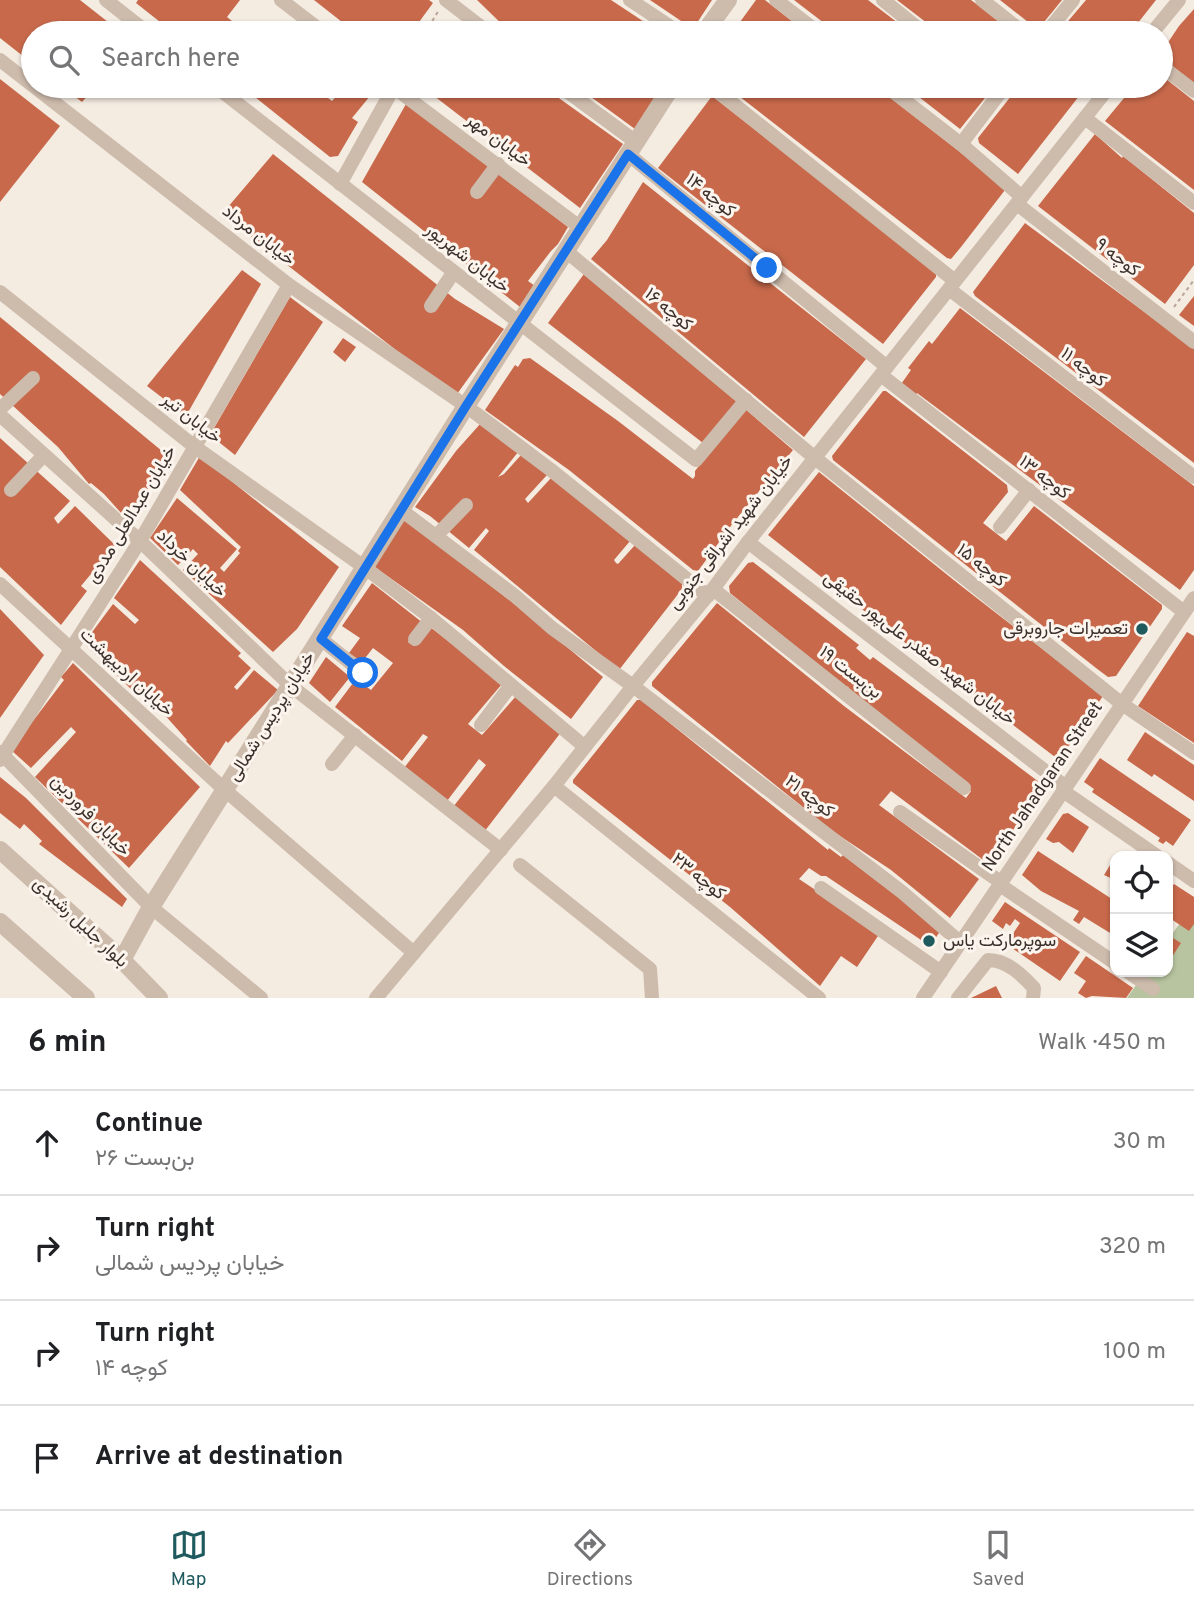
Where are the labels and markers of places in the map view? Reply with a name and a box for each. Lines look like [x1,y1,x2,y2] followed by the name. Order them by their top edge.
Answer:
[1003,618,1128,641] place label: تعمیرات جاروبرقی
[1134,621,1150,637] marker: تعمیرات جاروبرقی
[943,930,1056,953] place label: سوپرمارکت یاس
[921,933,937,949] marker: سوپرمارکت یاس

